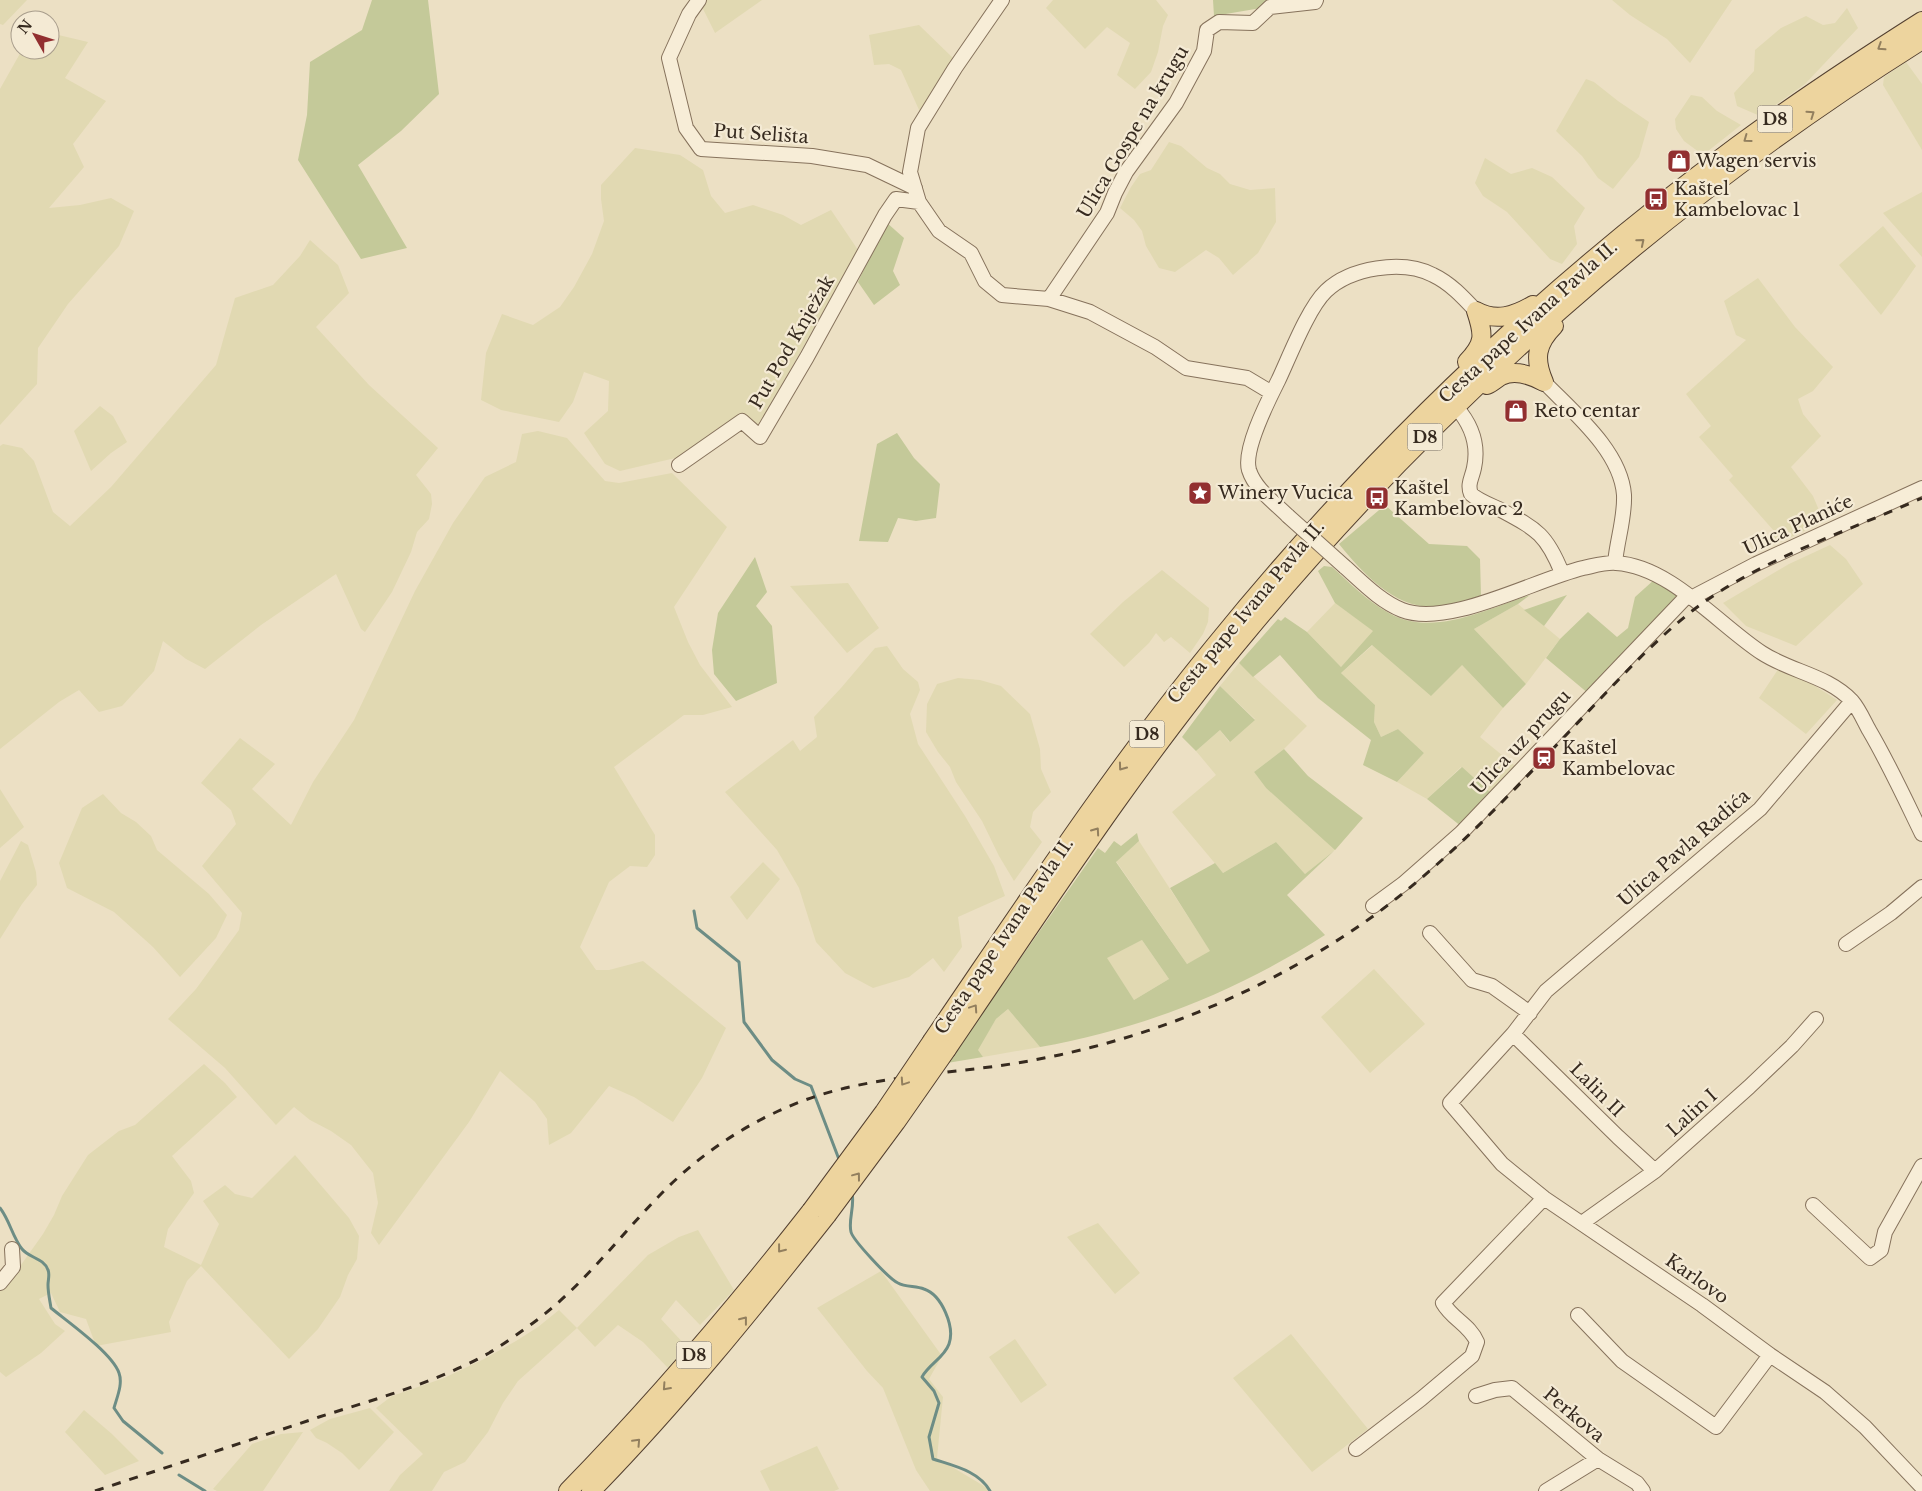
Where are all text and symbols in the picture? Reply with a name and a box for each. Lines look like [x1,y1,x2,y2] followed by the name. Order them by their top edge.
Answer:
[10,10,60,60] north arrow
[14,16,36,38] text: N
[1877,41,1887,50] one-way arrow
[1073,42,1193,222] street label: Ulica Gospe na krugu
[1758,106,1792,132] road number: D8
[1805,111,1815,120] one-way arrow
[713,120,809,148] street label: Put Selišta
[1743,133,1753,142] one-way arrow
[1666,148,1692,174] shop icon: Wagen servis
[1695,150,1817,172] place label: Wagen servis
[1674,178,1800,221] place label: Kaštel Kambelovac 1
[1643,186,1669,212] bus stop icon: Kaštel Kambelovac 1
[1434,236,1622,408] street label: Cesta pape Ivana Pavla II.
[1635,239,1644,248] one-way arrow
[745,271,839,413] street label: Put Pod Knježak
[1503,398,1529,424] shop icon: Reto centar
[1534,400,1640,422] place label: Reto centar
[1408,424,1442,451] road number: D8
[1394,477,1523,520] place label: Kaštel Kambelovac 2
[1187,480,1213,506] place icon: Winery Vucica
[1217,482,1353,504] place label: Winery Vucica
[1364,485,1390,511] bus stop icon: Kaštel Kambelovac 2
[1740,490,1856,560] street label: Ulica Planiće
[1163,516,1329,708] street label: Cesta pape Ivana Pavla II.
[1467,685,1575,799] street label: Ulica uz prugu
[1130,721,1164,748] road number: D8
[1562,737,1675,780] place label: Kaštel Kambelovac
[1531,745,1557,771] station icon: Kaštel Kambelovac
[1120,761,1128,770] one-way arrow
[1614,785,1754,911] street label: Ulica Pavla Radića
[1090,827,1099,837] one-way arrow
[930,833,1078,1039] street label: Cesta pape Ivana Pavla II.
[968,1005,977,1014] one-way arrow
[1565,1058,1629,1122] street label: Lalin II
[901,1076,911,1085] one-way arrow
[1662,1085,1722,1141] street label: Lalin I
[851,1172,860,1182] one-way arrow
[779,1243,787,1252] one-way arrow
[1661,1249,1733,1309] street label: Karlovo
[739,1317,747,1326] one-way arrow
[676,1342,712,1368] road number: D8
[663,1382,672,1391] one-way arrow
[1539,1383,1609,1447] street label: Perkova
[631,1438,640,1447] one-way arrow

